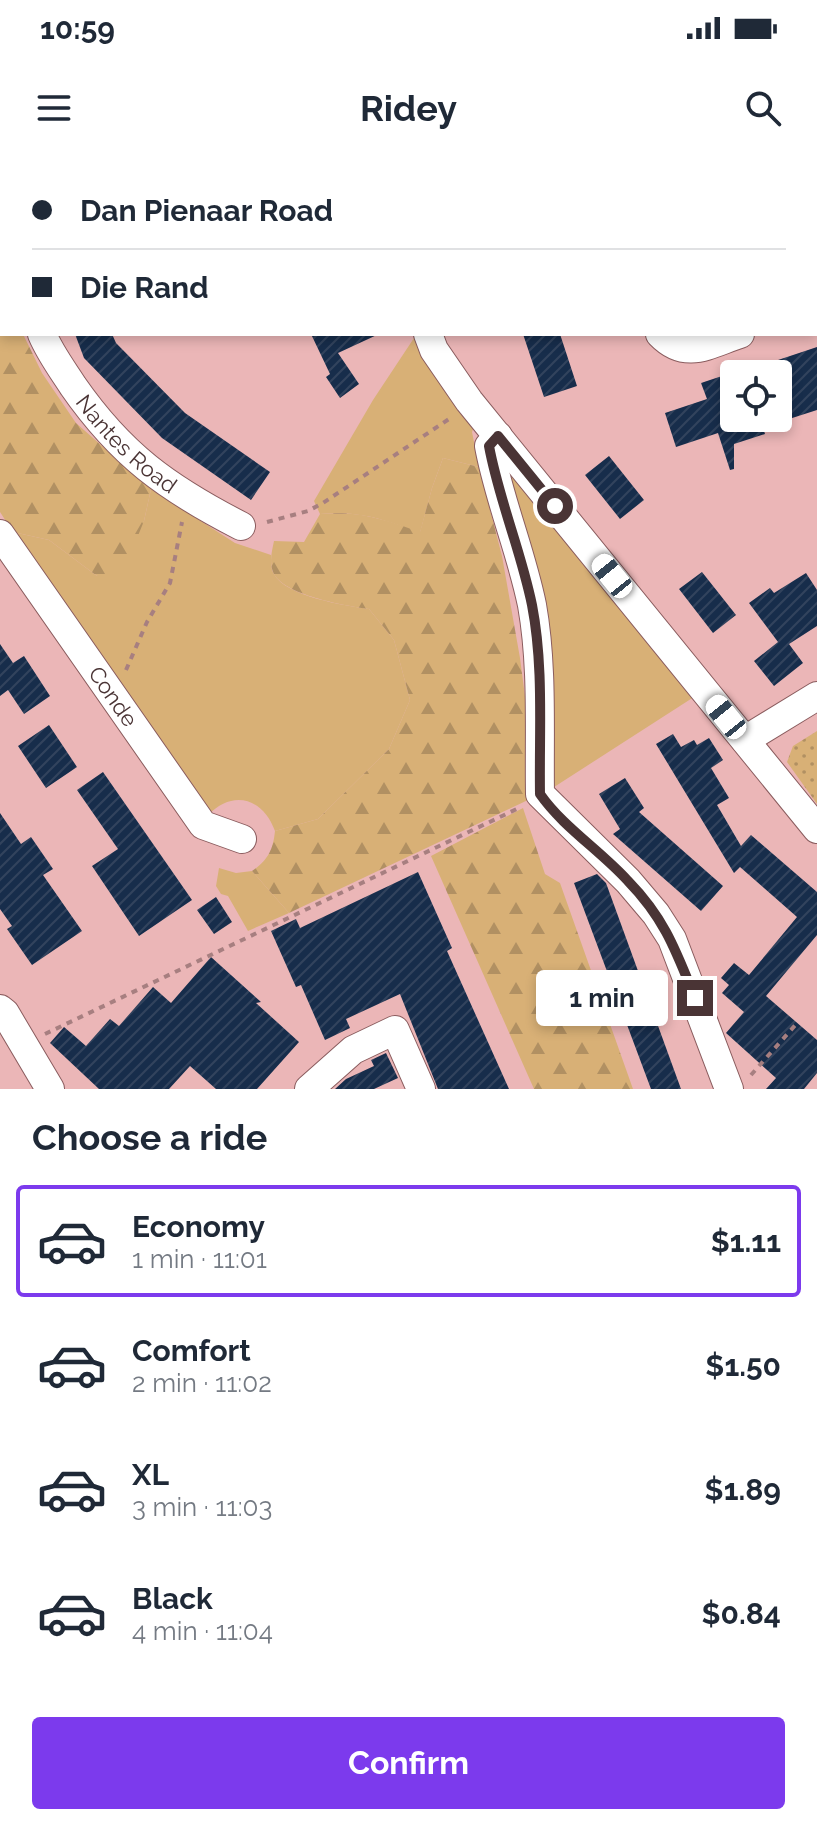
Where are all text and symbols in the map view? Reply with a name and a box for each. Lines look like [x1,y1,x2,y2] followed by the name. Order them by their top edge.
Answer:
[40,11,115,46] text: 10:59
[32,86,76,130] icon: menu
[741,86,785,130] icon: search
[360,87,457,129] text: Ridey
[80,193,333,228] text: Dan Pienaar Road
[80,270,209,305] text: Die Rand
[720,360,792,432] map controls
[720,360,792,432] button: locate
[71,390,182,498] street label: Nantes Road
[537,488,573,524] route start
[588,550,636,602] car
[83,661,143,732] street label: Conde
[702,691,750,743] car
[535,970,667,1026] callout: 1 min
[677,980,713,1016] route end
[569,983,635,1013] text: 1 min
[32,1116,267,1158] text: Choose a ride
[36,1205,108,1277] icon: car
[132,1209,265,1244] text: Economy
[711,1224,781,1259] text: $1.11
[132,1244,267,1274] text: 1 min · 11:01
[36,1329,108,1401] icon: car
[132,1333,251,1368] text: Comfort
[705,1348,781,1383] text: $1.50
[132,1368,272,1398] text: 2 min · 11:02
[36,1453,108,1525] icon: car
[132,1457,169,1492] text: XL
[705,1472,781,1507] text: $1.89
[132,1492,272,1522] text: 3 min · 11:03
[36,1577,108,1649] icon: car
[132,1581,213,1616] text: Black
[702,1596,781,1631] text: $0.84
[132,1616,273,1646] text: 4 min · 11:04
[32,1717,785,1809] button: Confirm

